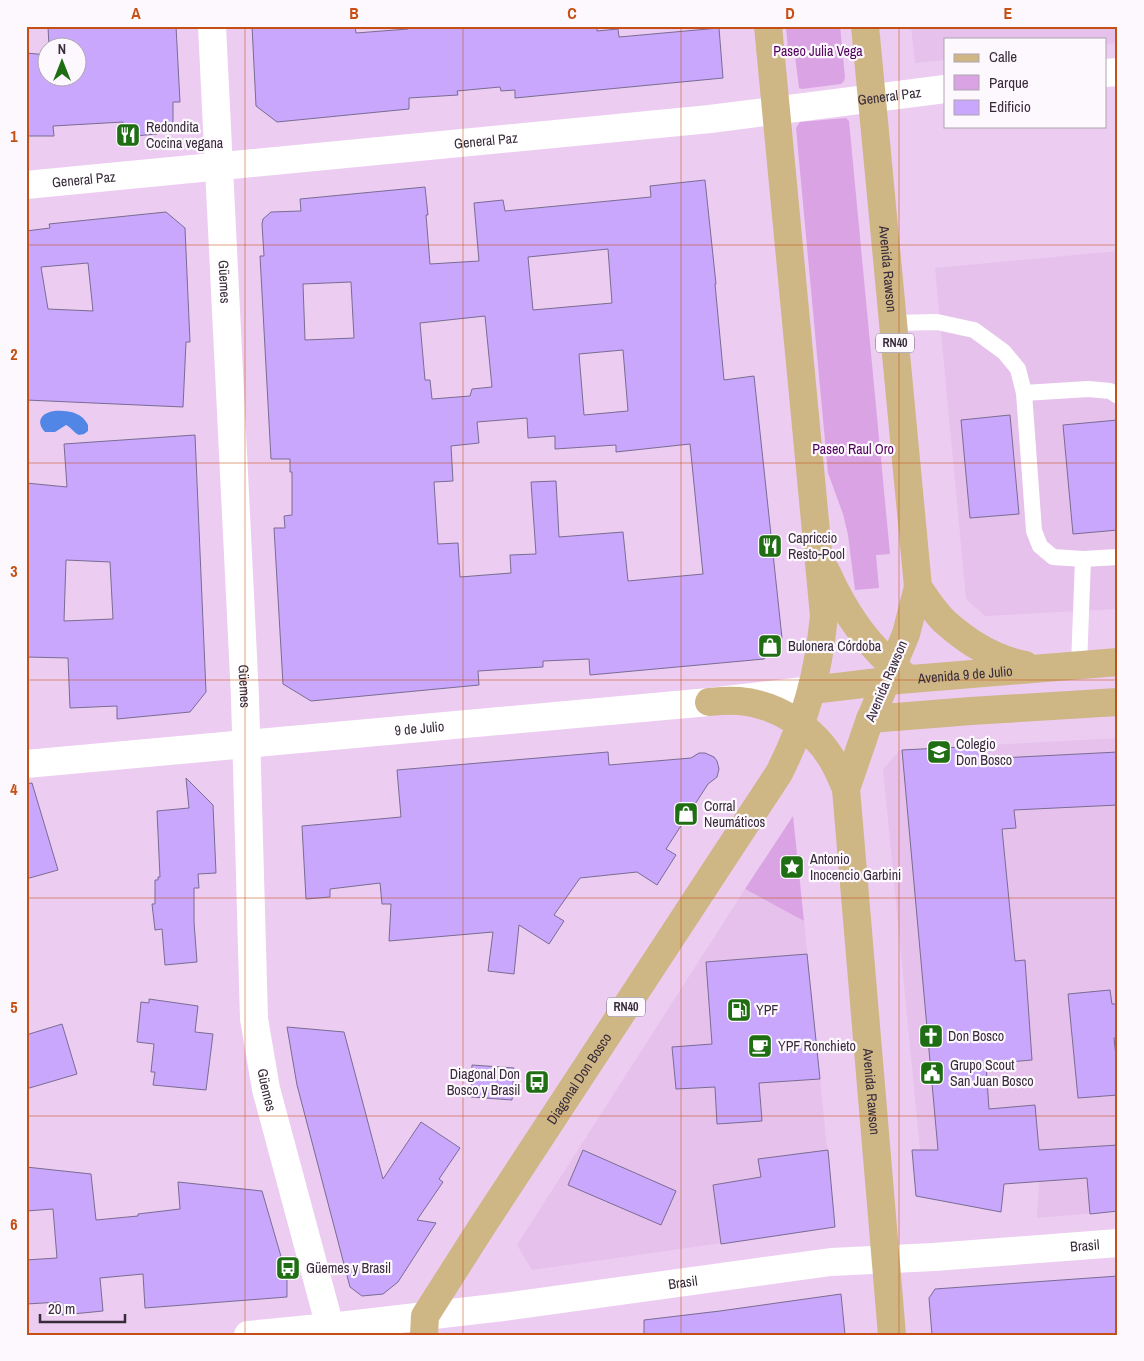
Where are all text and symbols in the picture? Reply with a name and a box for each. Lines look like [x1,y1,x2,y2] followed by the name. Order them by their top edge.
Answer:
[131,2,141,24] text: A
[349,2,359,24] text: B
[567,2,577,24] text: C
[785,2,795,24] text: D
[1004,2,1013,24] text: E
[38,38,88,88] north arrow
[944,38,1106,128] legend
[58,40,66,58] text: N
[773,42,863,60] park label: Paseo Julia Vega
[989,46,1017,67] text: Calle
[989,72,1029,93] text: Parque
[857,83,922,109] street label: General Paz
[989,96,1031,117] text: Edificio
[146,118,224,152] place label: Redondita Cocina vegana
[115,122,141,148] restaurant icon: Redondita Cocina vegana
[10,125,18,147] text: 1
[453,129,519,153] street label: General Paz
[51,167,117,191] street label: General Paz
[875,224,901,313] street label: Avenida Rawson
[215,260,235,304] street label: Güemes
[876,333,914,352] road number: RN40
[10,343,18,365] text: 2
[812,440,894,458] park label: Paseo Raul Oro
[788,529,845,563] place label: Capriccio Resto-Pool
[757,533,783,559] restaurant icon: Capriccio Resto-Pool
[10,560,18,582] text: 3
[757,633,783,659] shop icon: Bulonera Córdoba
[788,637,882,655] place label: Bulonera Córdoba
[860,638,911,725] street label: Avenida Rawson
[916,662,1013,688] street label: Avenida 9 de Julio
[234,664,254,708] street label: Güemes
[394,717,445,740] street label: 9 de Julio
[956,735,1012,769] place label: Colegio Don Bosco
[926,739,952,765] school or university icon: Colegio Don Bosco
[10,778,18,800] text: 4
[704,797,766,831] place label: Corral Neumáticos
[673,801,699,827] shop icon: Corral Neumáticos
[809,850,901,884] place label: Antonio Inocencio Garbini
[779,854,805,880] place icon: Antonio Inocencio Garbini
[10,996,18,1018] text: 5
[726,997,752,1023] fuel station icon: YPF
[607,998,645,1016] road number: RN40
[756,1001,778,1019] place label: YPF
[918,1023,944,1049] church icon: Don Bosco
[948,1027,1004,1045] place label: Don Bosco
[542,1029,615,1128] street label: Diagonal Don Bosco
[747,1033,773,1059] cafe icon: YPF Ronchieto
[778,1037,856,1055] place label: YPF Ronchieto
[859,1047,884,1136] street label: Avenida Rawson
[950,1056,1034,1090] place label: Grupo Scout San Juan Bosco
[919,1060,945,1086] public building icon: Grupo Scout San Juan Bosco
[447,1065,520,1099] place label: Diagonal Don Bosco y Brasil
[254,1067,281,1114] street label: Güemes
[524,1069,550,1095] bus stop icon: Diagonal Don Bosco y Brasil
[10,1213,18,1235] text: 6
[1069,1235,1100,1256] street label: Brasil
[275,1255,301,1281] bus stop icon: Güemes y Brasil
[306,1259,391,1277] place label: Güemes y Brasil
[667,1271,699,1293] street label: Brasil
[40,1291,125,1323] scale bar
[48,1298,75,1319] text: 20 m

